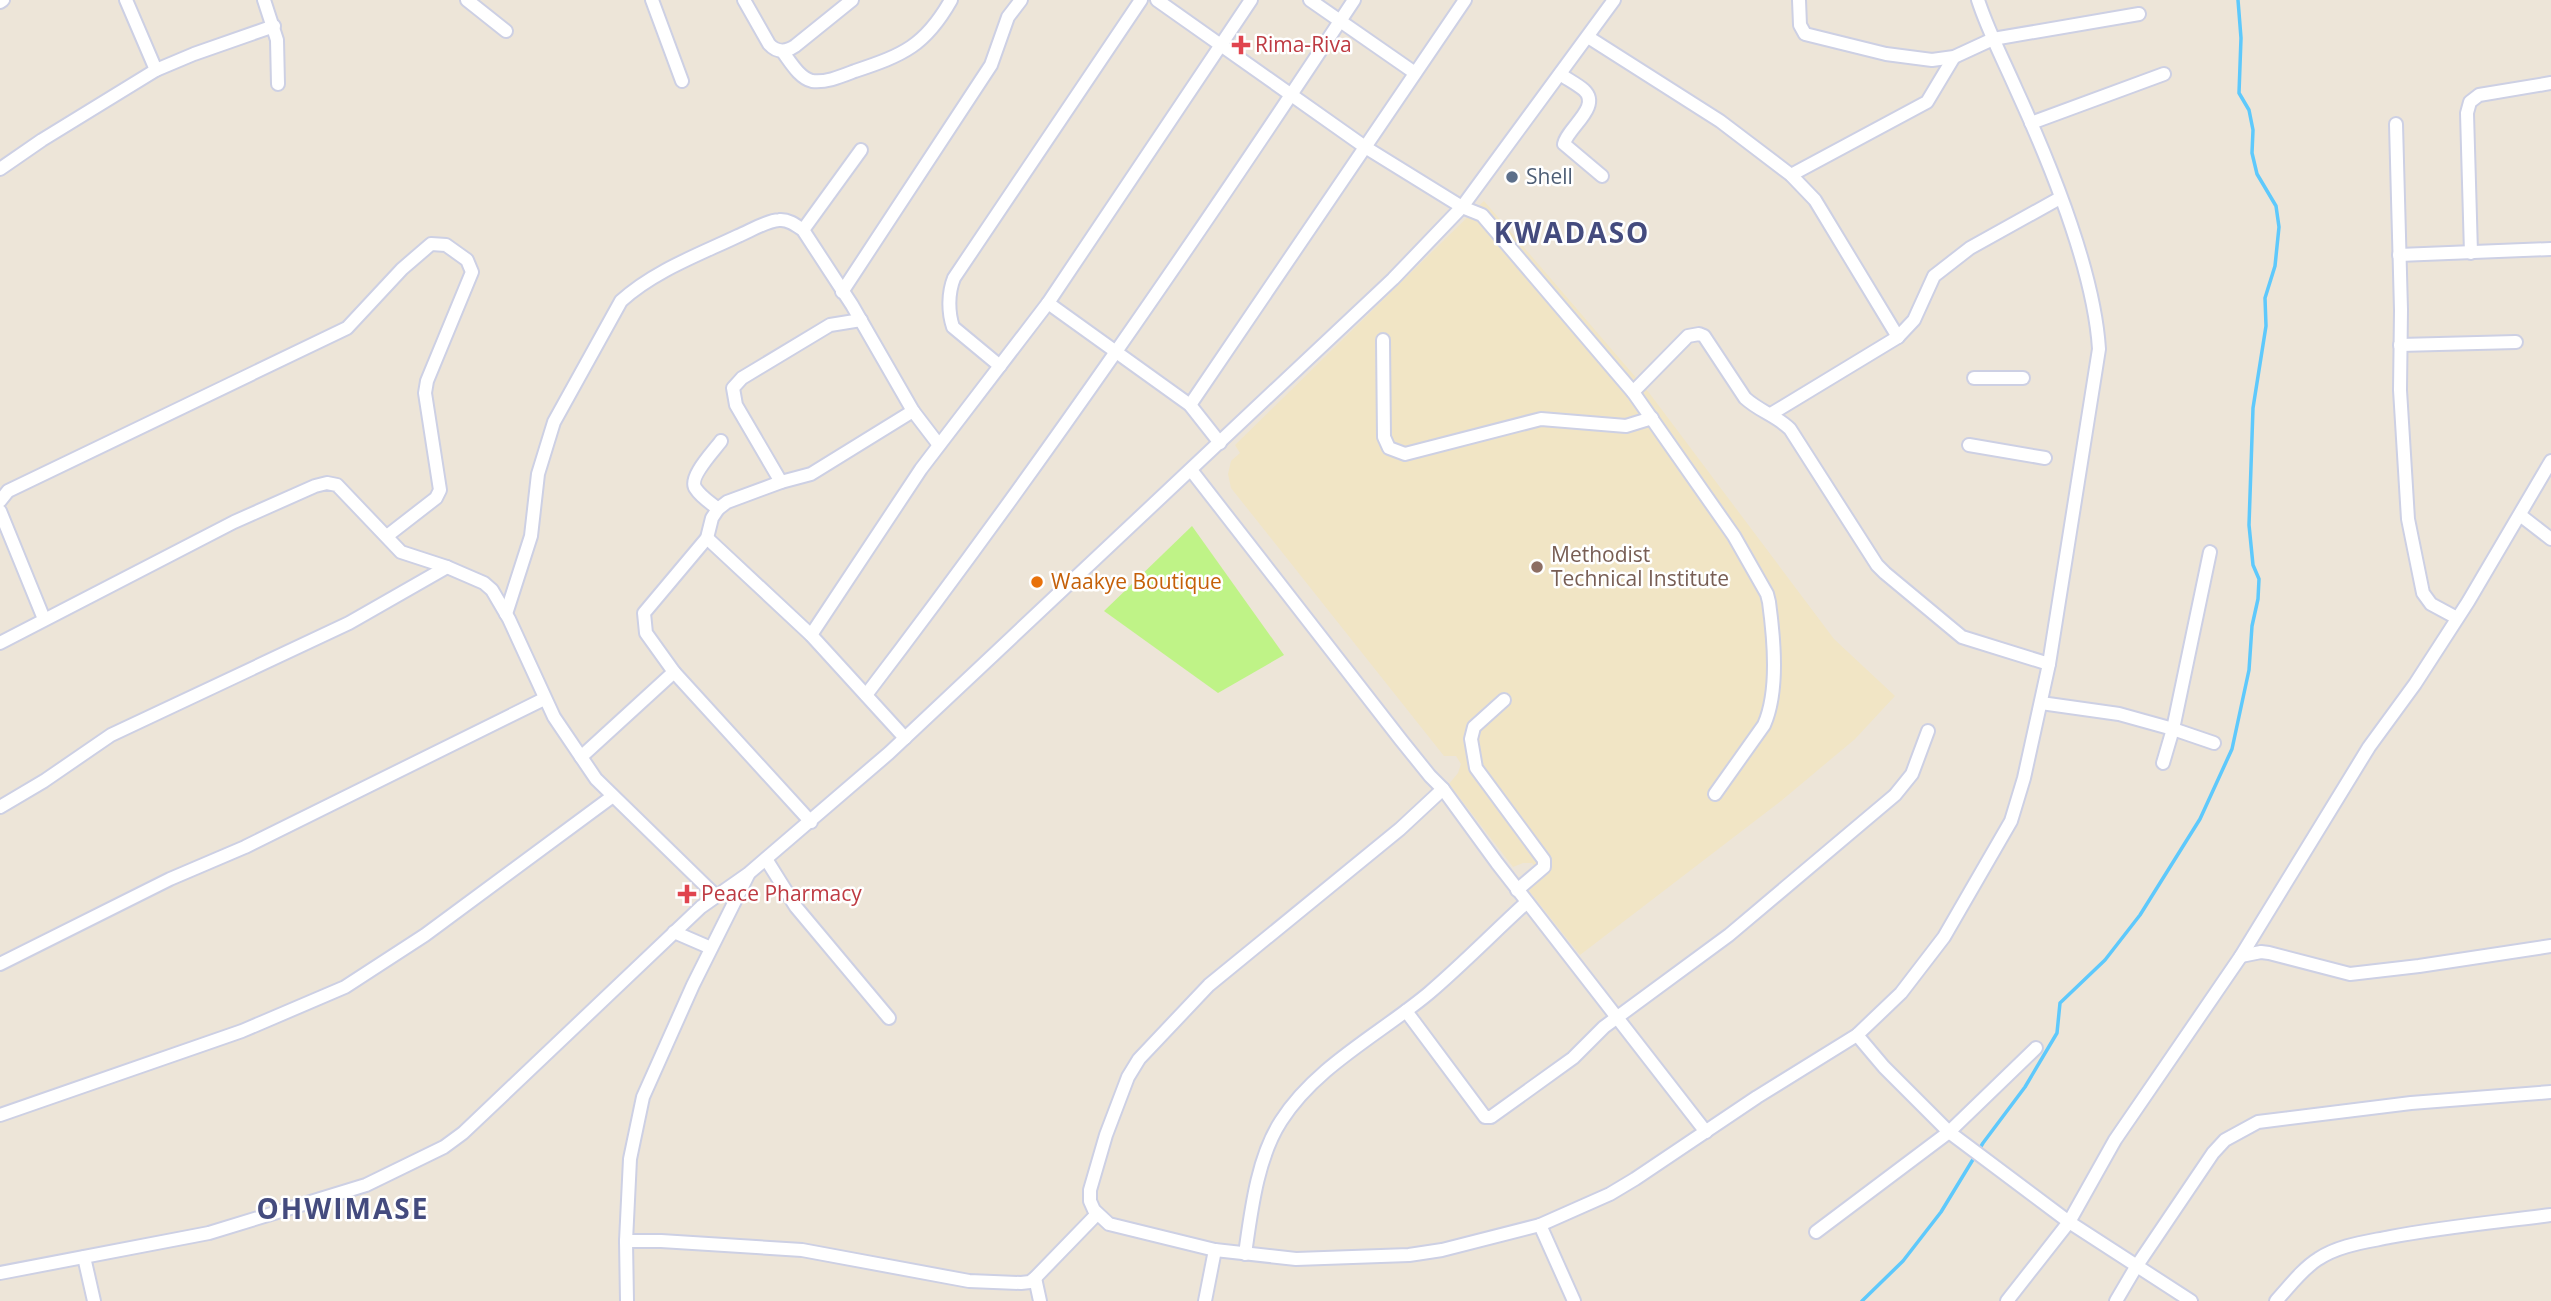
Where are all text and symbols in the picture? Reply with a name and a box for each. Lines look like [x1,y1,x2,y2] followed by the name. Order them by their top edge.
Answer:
[1255,30,1352,58] place label: Rima-Riva
[1233,37,1249,53] marker: Rima-Riva
[1526,162,1573,190] place label: Shell
[1504,169,1520,185] marker: Shell
[1494,213,1650,251] district label: KWADASO
[1551,540,1729,592] place label: Methodist Technical Institute
[1529,559,1545,575] marker: Methodist Technical Institute
[1051,567,1222,595] place label: Waakye Boutique
[1029,574,1045,590] marker: Waakye Boutique
[701,879,862,907] place label: Peace Pharmacy
[679,886,695,902] marker: Peace Pharmacy
[257,1189,429,1227] district label: OHWIMASE

